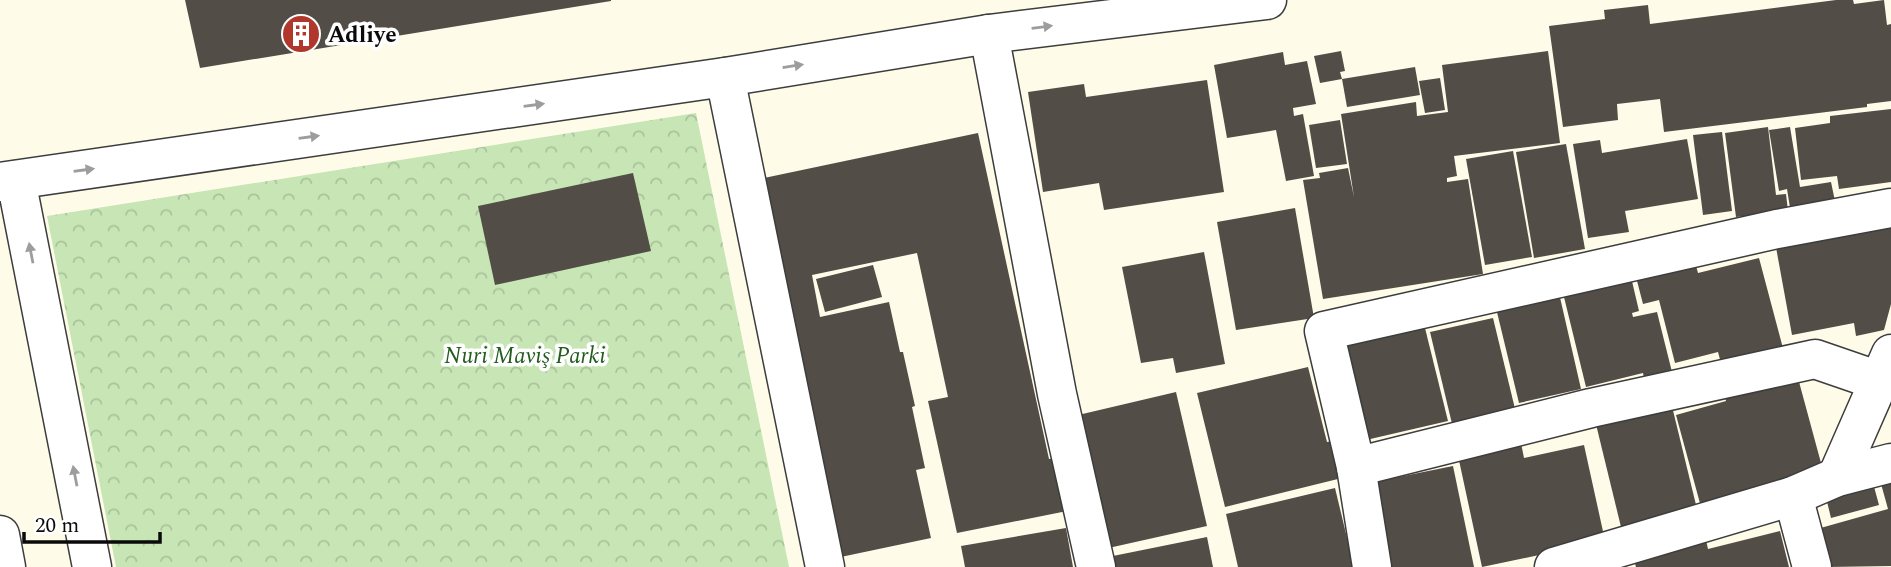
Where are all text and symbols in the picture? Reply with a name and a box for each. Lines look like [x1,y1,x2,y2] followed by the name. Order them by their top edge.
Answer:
[280,13,322,55] building icon: Adliye
[328,18,397,53] place label: Adliye
[1031,22,1053,33] one-way arrow
[782,60,804,71] one-way arrow
[523,99,545,110] one-way arrow
[298,132,320,143] one-way arrow
[73,164,95,175] one-way arrow
[25,242,36,264] one-way arrow
[444,339,606,374] park label: Nuri Maviş Parki
[69,465,80,487] one-way arrow
[24,500,161,544] scale bar
[35,510,79,542] text: 20 m

